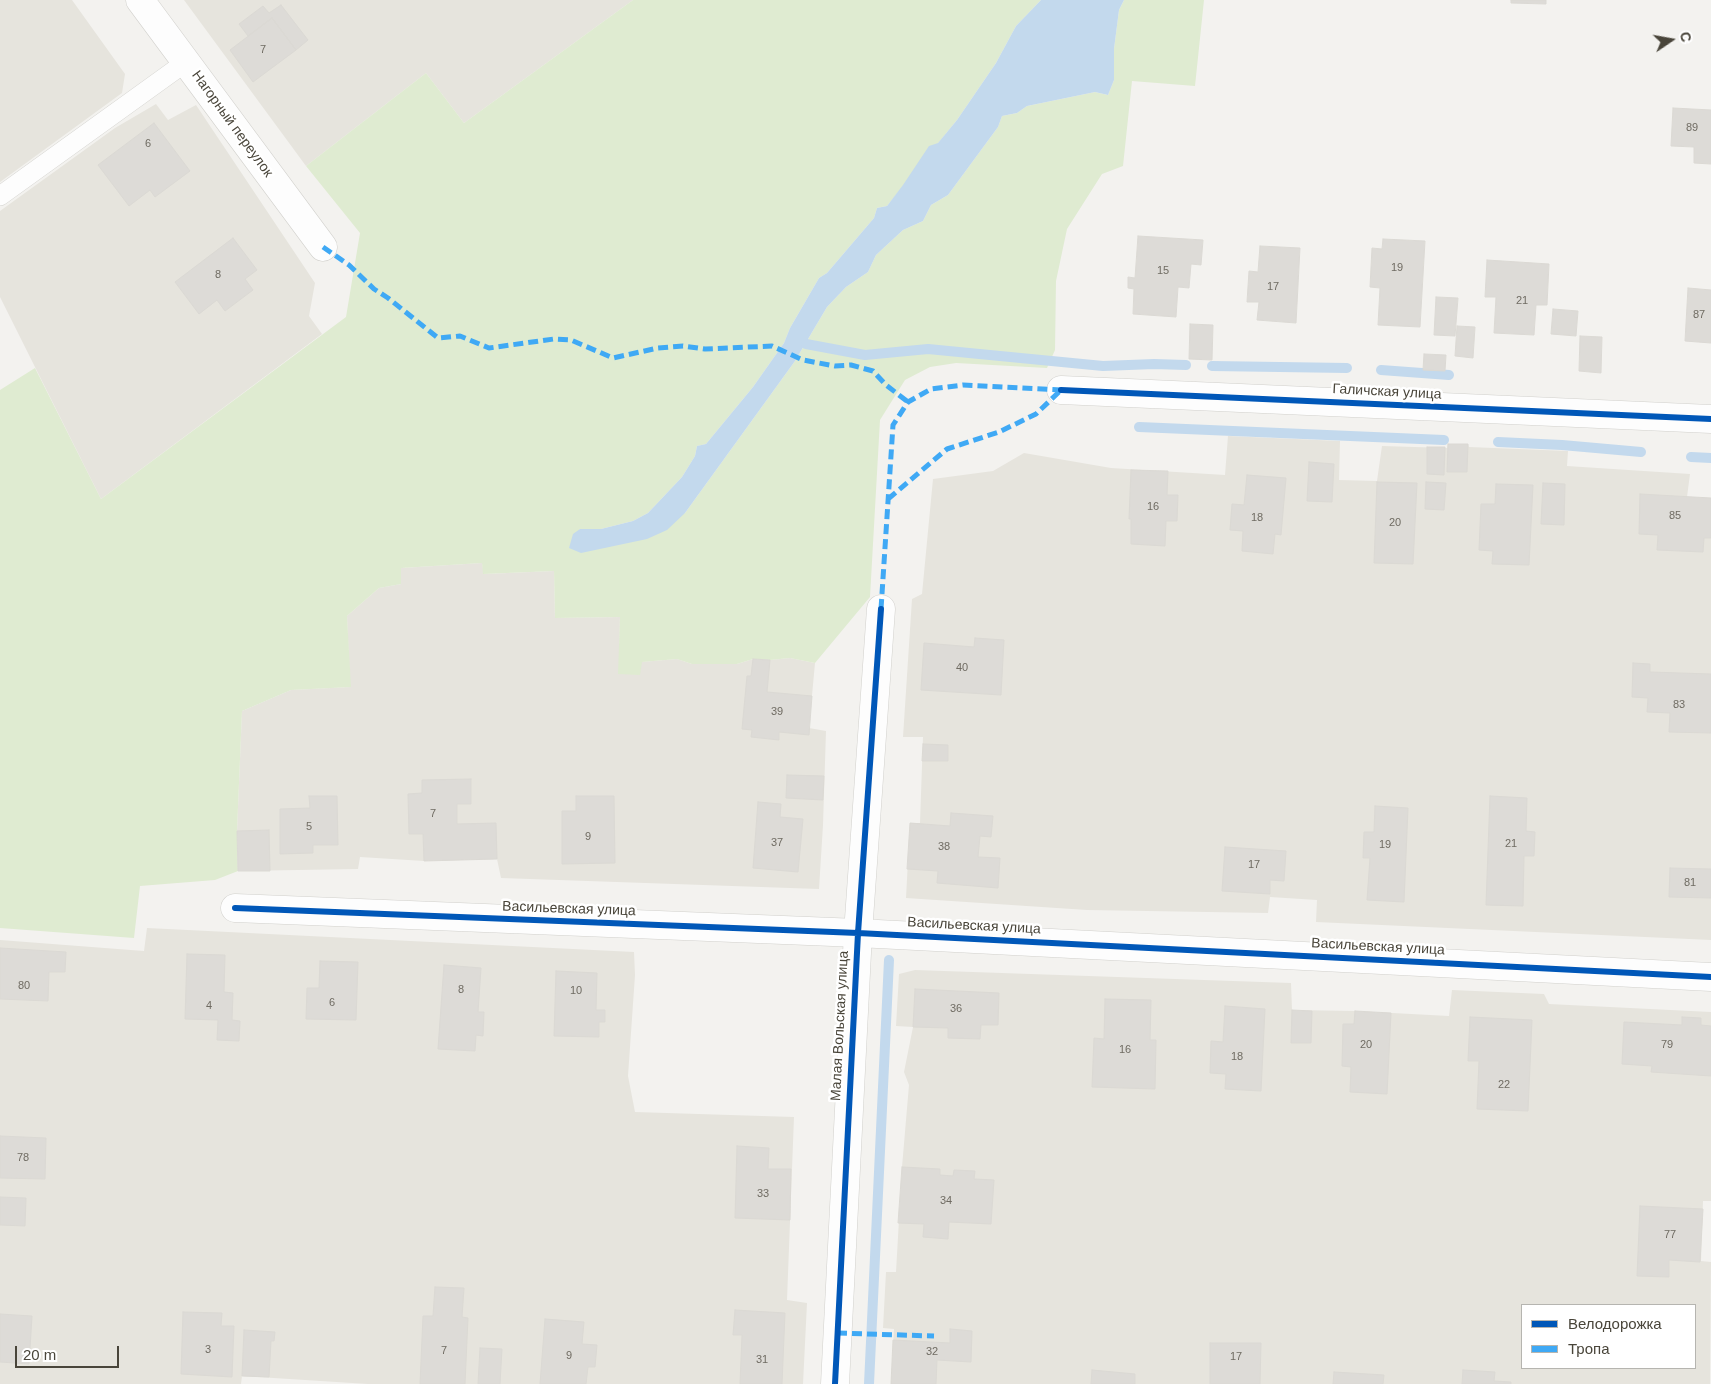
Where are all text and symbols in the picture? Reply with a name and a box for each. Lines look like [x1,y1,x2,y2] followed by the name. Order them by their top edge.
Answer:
[1646,15,1696,65] north arrow
[1677,30,1695,43] text: С
[260,43,266,57] house number: 7
[188,67,276,181] street label: Нагорный переулок
[1686,121,1698,135] house number: 89
[145,137,151,151] house number: 6
[1391,261,1403,275] house number: 19
[1157,264,1169,278] house number: 15
[215,268,221,282] house number: 8
[1267,280,1279,294] house number: 17
[1516,294,1528,308] house number: 21
[1693,308,1705,322] house number: 87
[1332,381,1442,403] street label: Галичская улица
[1147,500,1159,514] house number: 16
[1669,509,1681,523] house number: 85
[1251,511,1263,525] house number: 18
[1389,516,1401,530] house number: 20
[956,661,968,675] house number: 40
[1673,698,1685,712] house number: 83
[771,705,783,719] house number: 39
[430,807,436,821] house number: 7
[306,820,312,834] house number: 5
[585,830,591,844] house number: 9
[771,836,783,850] house number: 37
[1505,837,1517,851] house number: 21
[1379,838,1391,852] house number: 19
[938,840,950,854] house number: 38
[1248,858,1260,872] house number: 17
[1684,876,1696,890] house number: 81
[502,898,636,920] street label: Васильевская улица
[907,914,1041,938] street label: Васильевская улица
[1311,935,1445,959] street label: Васильевская улица
[828,950,852,1102] street label: Малая Вольская улица
[18,979,30,993] house number: 80
[458,983,464,997] house number: 8
[570,984,582,998] house number: 10
[329,996,335,1010] house number: 6
[206,999,212,1013] house number: 4
[950,1002,962,1016] house number: 36
[1360,1038,1372,1052] house number: 20
[1661,1038,1673,1052] house number: 79
[1119,1043,1131,1057] house number: 16
[1231,1050,1243,1064] house number: 18
[1498,1078,1510,1092] house number: 22
[17,1151,29,1165] house number: 78
[757,1187,769,1201] house number: 33
[940,1194,952,1208] house number: 34
[1664,1228,1676,1242] house number: 77
[1521,1304,1696,1369] legend
[1568,1315,1662,1332] text: Велодорожка
[18,1336,121,1368] scale bar
[1568,1340,1609,1357] text: Тропа
[205,1343,211,1357] house number: 3
[441,1344,447,1358] house number: 7
[926,1345,938,1359] house number: 32
[23,1346,56,1363] text: 20 m
[566,1349,572,1363] house number: 9
[1230,1350,1242,1364] house number: 17
[756,1353,768,1367] house number: 31

